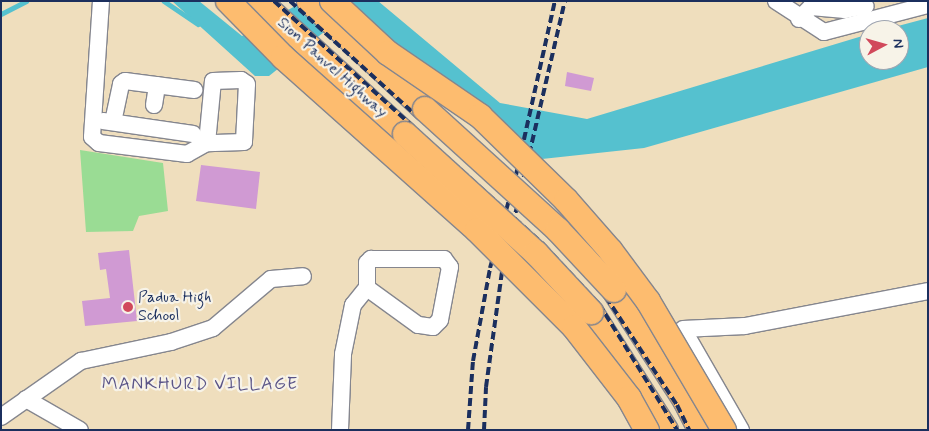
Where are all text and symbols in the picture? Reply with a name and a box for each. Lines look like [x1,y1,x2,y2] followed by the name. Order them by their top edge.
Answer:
[275,15,389,121] street label: Sion Panvel Highway
[859,20,909,70] north arrow
[888,38,907,49] text: N
[138,288,212,326] place label: Padua High School
[122,301,134,313] marker: Padua High School
[102,373,298,395] district label: MANKHURD VILLAGE

